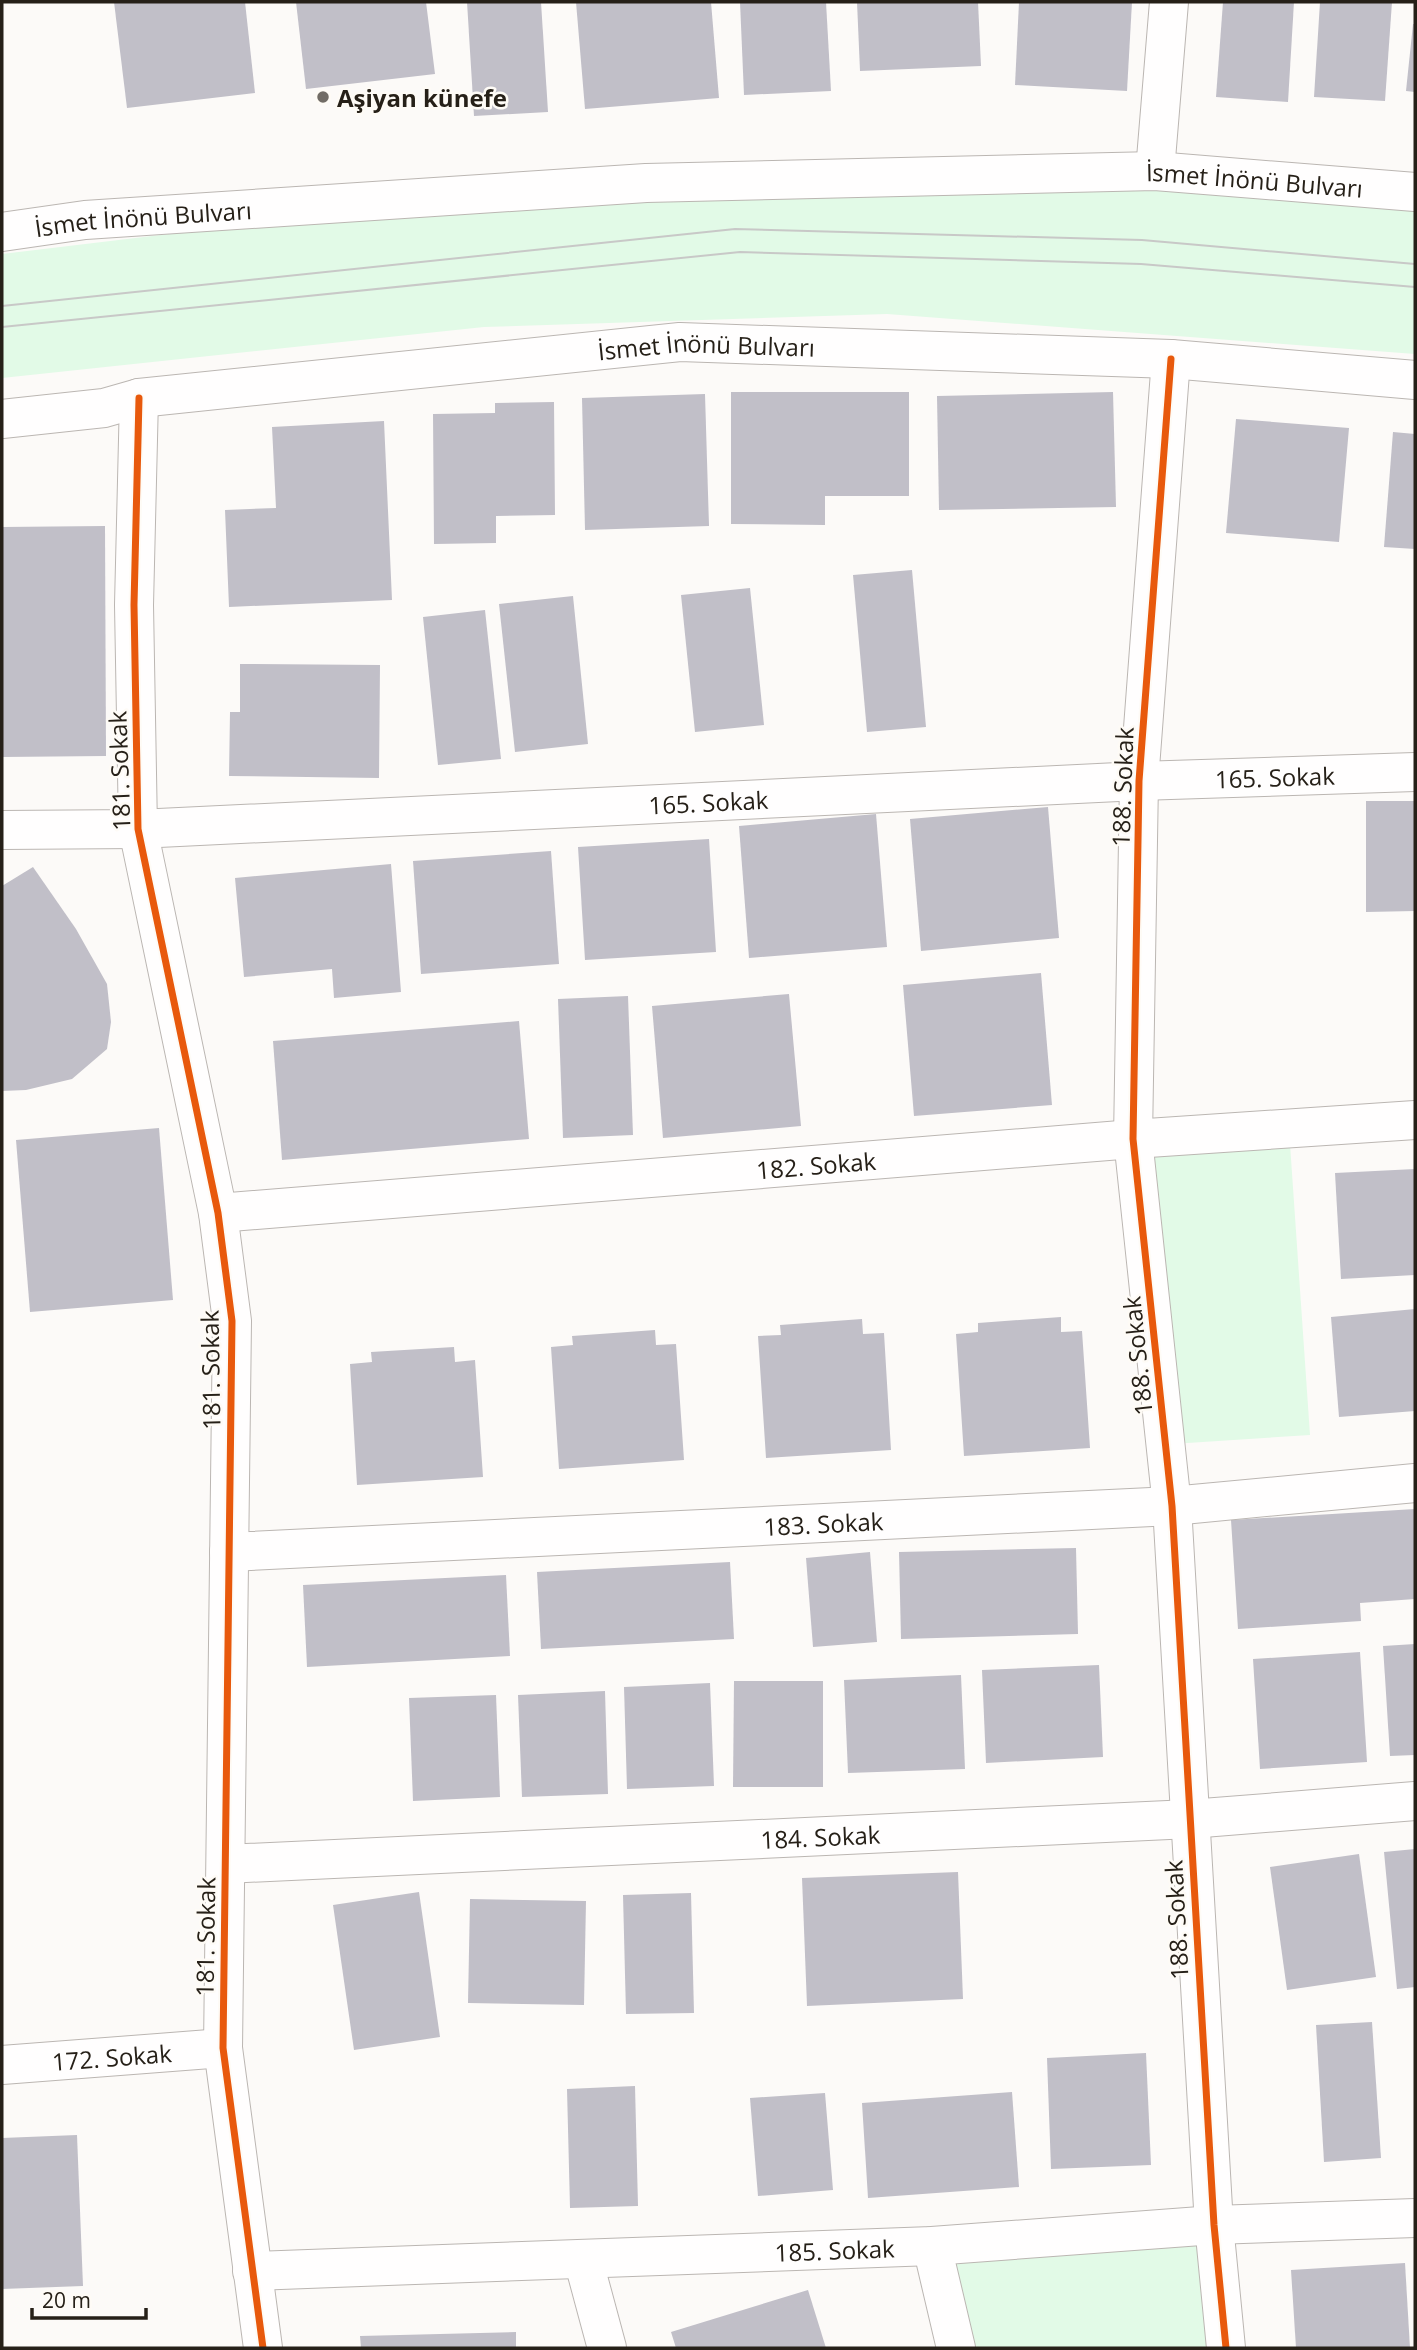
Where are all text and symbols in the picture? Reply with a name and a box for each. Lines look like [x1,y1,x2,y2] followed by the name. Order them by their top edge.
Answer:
[337,81,507,114] place label: Aşiyan künefe
[315,89,331,105] marker: Aşiyan künefe
[1146,154,1364,204] street label: İsmet İnönü Bulvarı
[32,193,253,244] street label: İsmet İnönü Bulvarı
[596,325,815,367] street label: İsmet İnönü Bulvarı
[100,710,138,831] street label: 181. Sokak
[1103,726,1141,847] street label: 188. Sokak
[1214,758,1336,795] street label: 165. Sokak
[648,782,769,821] street label: 165. Sokak
[755,1143,878,1186] street label: 182. Sokak
[1114,1294,1160,1417] street label: 188. Sokak
[192,1309,228,1430] street label: 181. Sokak
[763,1504,884,1542] street label: 183. Sokak
[760,1817,881,1856] street label: 184. Sokak
[1156,1859,1196,1981] street label: 188. Sokak
[187,1876,223,1997] street label: 181. Sokak
[51,2035,173,2078] street label: 172. Sokak
[774,2231,896,2268] street label: 185. Sokak
[32,2276,145,2320] scale bar
[42,2286,91,2314] text: 20 m

